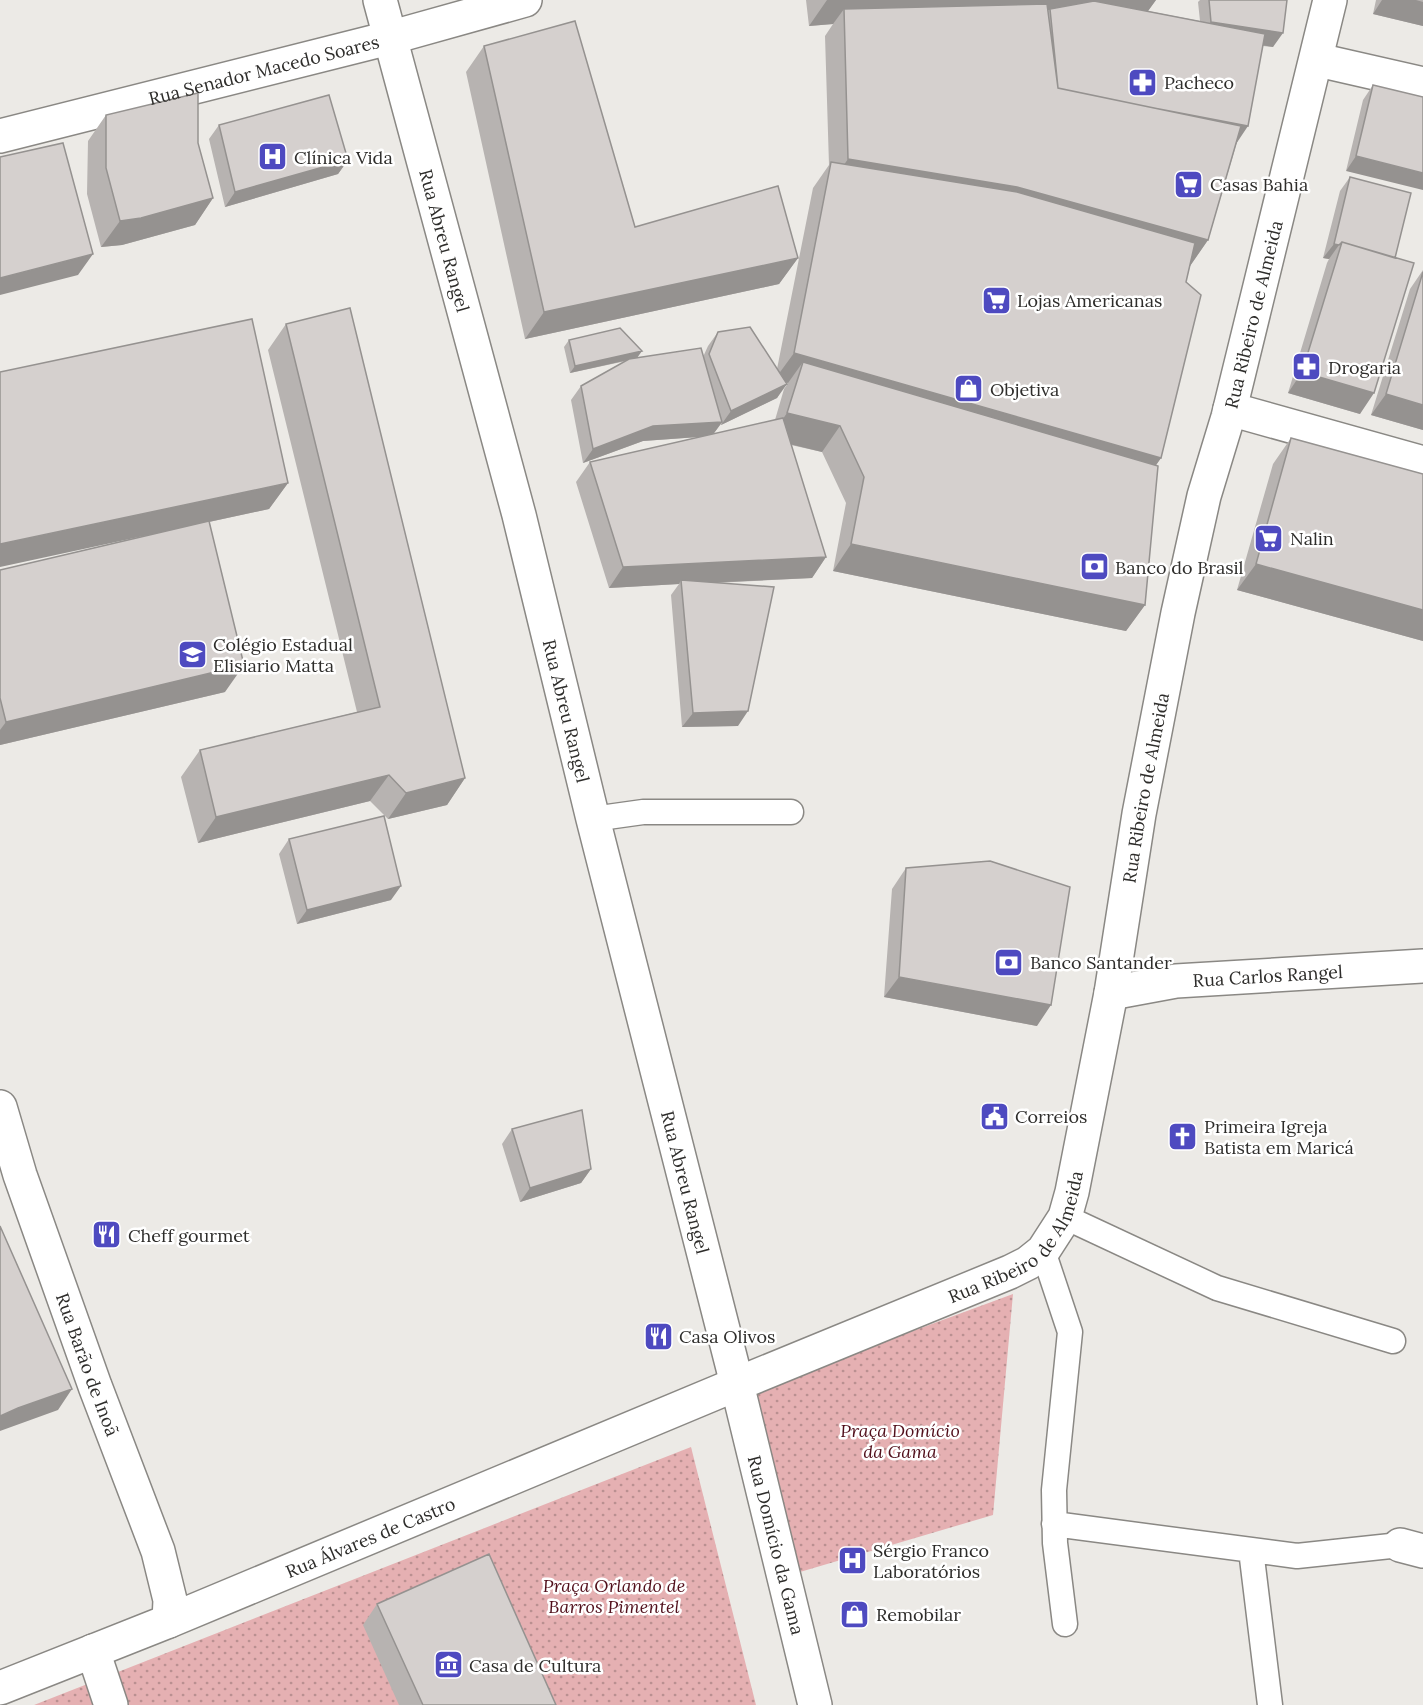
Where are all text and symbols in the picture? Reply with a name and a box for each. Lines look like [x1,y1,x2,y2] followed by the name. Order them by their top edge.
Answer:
[146,29,381,110] street label: Rua Senador Macedo Soares
[1127,66,1159,98] pharmacy icon: Pacheco
[1164,71,1234,94] place label: Pacheco
[257,141,289,173] hospital icon: Clínica Vida
[294,146,393,169] place label: Clínica Vida
[415,167,475,314] street label: Rua Abreu Rangel
[1173,168,1205,200] supermarket icon: Casas Bahia
[1210,173,1308,196] place label: Casas Bahia
[1219,218,1287,411] street label: Rua Ribeiro de Almeida
[980,284,1012,316] supermarket icon: Lojas Americanas
[1017,289,1162,312] place label: Lojas Americanas
[1291,351,1323,383] pharmacy icon: Drogaria
[1328,356,1401,379] place label: Drogaria
[953,373,985,405] shop icon: Objetiva
[990,378,1059,401] place label: Objetiva
[1253,522,1285,554] supermarket icon: Nalin
[1290,527,1334,550] place label: Nalin
[1078,551,1110,583] bank icon: Banco do Brasil
[1115,556,1244,579] place label: Banco do Brasil
[213,633,353,677] place label: Colégio Estadual Elisiario Matta
[538,637,595,785] street label: Rua Abreu Rangel
[176,638,208,670] school or university icon: Colégio Estadual Elisiario Matta
[1117,691,1174,885] street label: Rua Ribeiro de Almeida
[993,946,1025,978] bank icon: Banco Santander
[1030,951,1172,974] place label: Banco Santander
[1192,959,1344,991] street label: Rua Carlos Rangel
[978,1100,1010,1132] public building icon: Correios
[1015,1105,1087,1128] place label: Correios
[656,1108,715,1256] street label: Rua Abreu Rangel
[1204,1115,1354,1159] place label: Primeira Igreja Batista em Maricá
[1167,1120,1199,1152] church icon: Primeira Igreja Batista em Maricá
[945,1169,1087,1308] street label: Rua Ribeiro de Almeida
[91,1219,123,1251] restaurant icon: Cheff gourmet
[128,1224,250,1247] place label: Cheff gourmet
[51,1290,124,1439] street label: Rua Barão de Inoã
[642,1320,674,1352] restaurant icon: Casa Olivos
[679,1325,775,1348] place label: Casa Olivos
[840,1419,960,1463] park label: Praça Domício da Gama
[743,1453,809,1637] street label: Rua Domício da Gama
[282,1491,458,1583] street label: Rua Álvares de Castro
[873,1539,989,1583] place label: Sérgio Franco Laboratórios
[836,1544,868,1576] hospital icon: Sérgio Franco Laboratórios
[543,1574,685,1618] park label: Praça Orlando de Barros Pimentel
[839,1598,871,1630] shop icon: Remobilar
[876,1603,961,1626] place label: Remobilar
[432,1649,464,1681] museum icon: Casa de Cultura
[469,1654,601,1677] place label: Casa de Cultura

